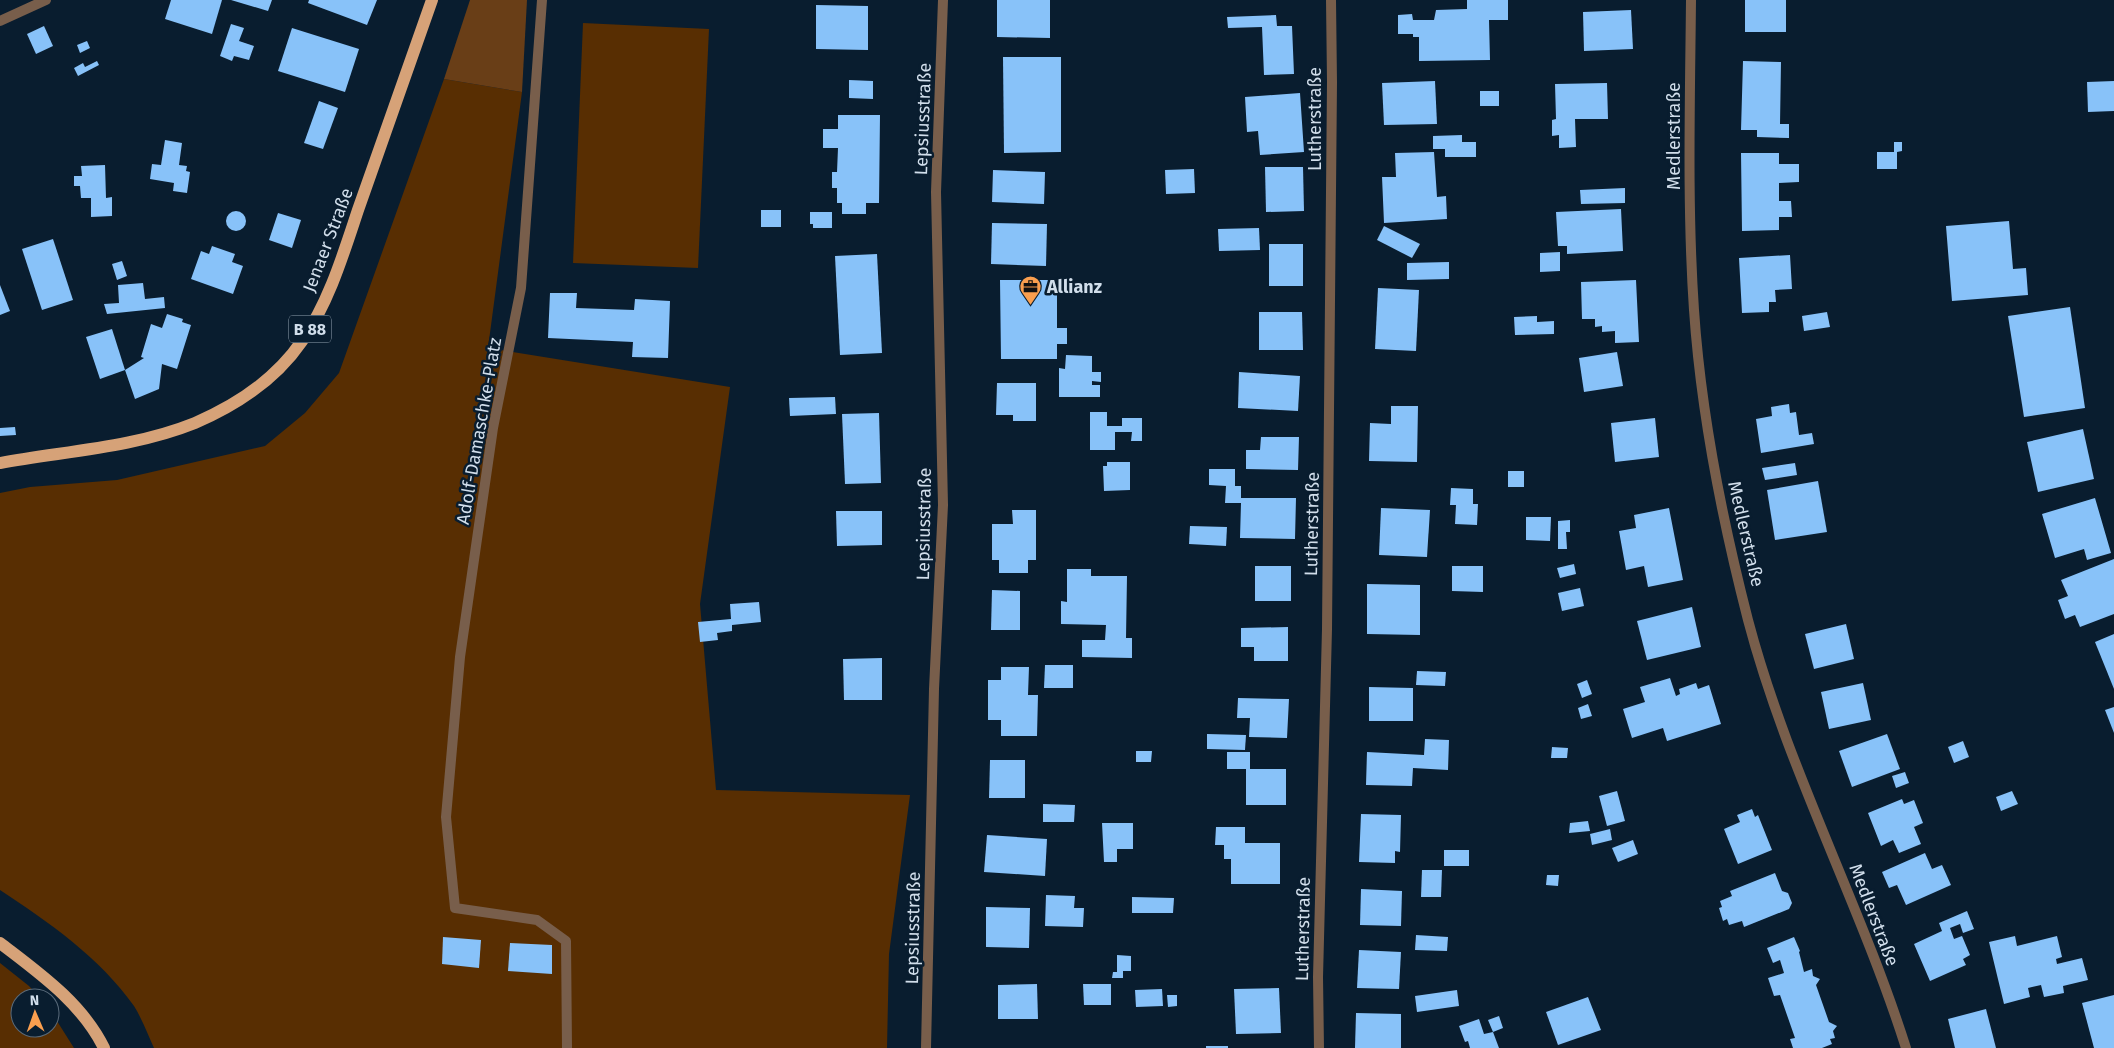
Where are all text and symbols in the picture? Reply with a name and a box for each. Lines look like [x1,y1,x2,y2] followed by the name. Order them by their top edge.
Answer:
[910,62,936,176] street label: Lepsiusstraße
[1304,67,1326,171] street label: Lutherstraße
[1663,82,1685,190] street label: Medlerstraße
[298,185,358,295] street label: Jenaer Straße
[1019,275,1043,306] office icon: Allianz
[1046,276,1102,298] place label: Allianz
[289,316,331,342] road number: B 88
[452,336,506,526] street label: Adolf-Damaschke-Platz
[912,467,936,581] street label: Lepsiusstraße
[1300,472,1324,576] street label: Lutherstraße
[1723,479,1769,589] street label: Medlerstraße
[1844,861,1904,969] street label: Medlerstraße
[901,871,925,985] street label: Lepsiusstraße
[1291,877,1315,981] street label: Lutherstraße
[10,988,60,1038] north arrow
[30,992,40,1009] text: N

